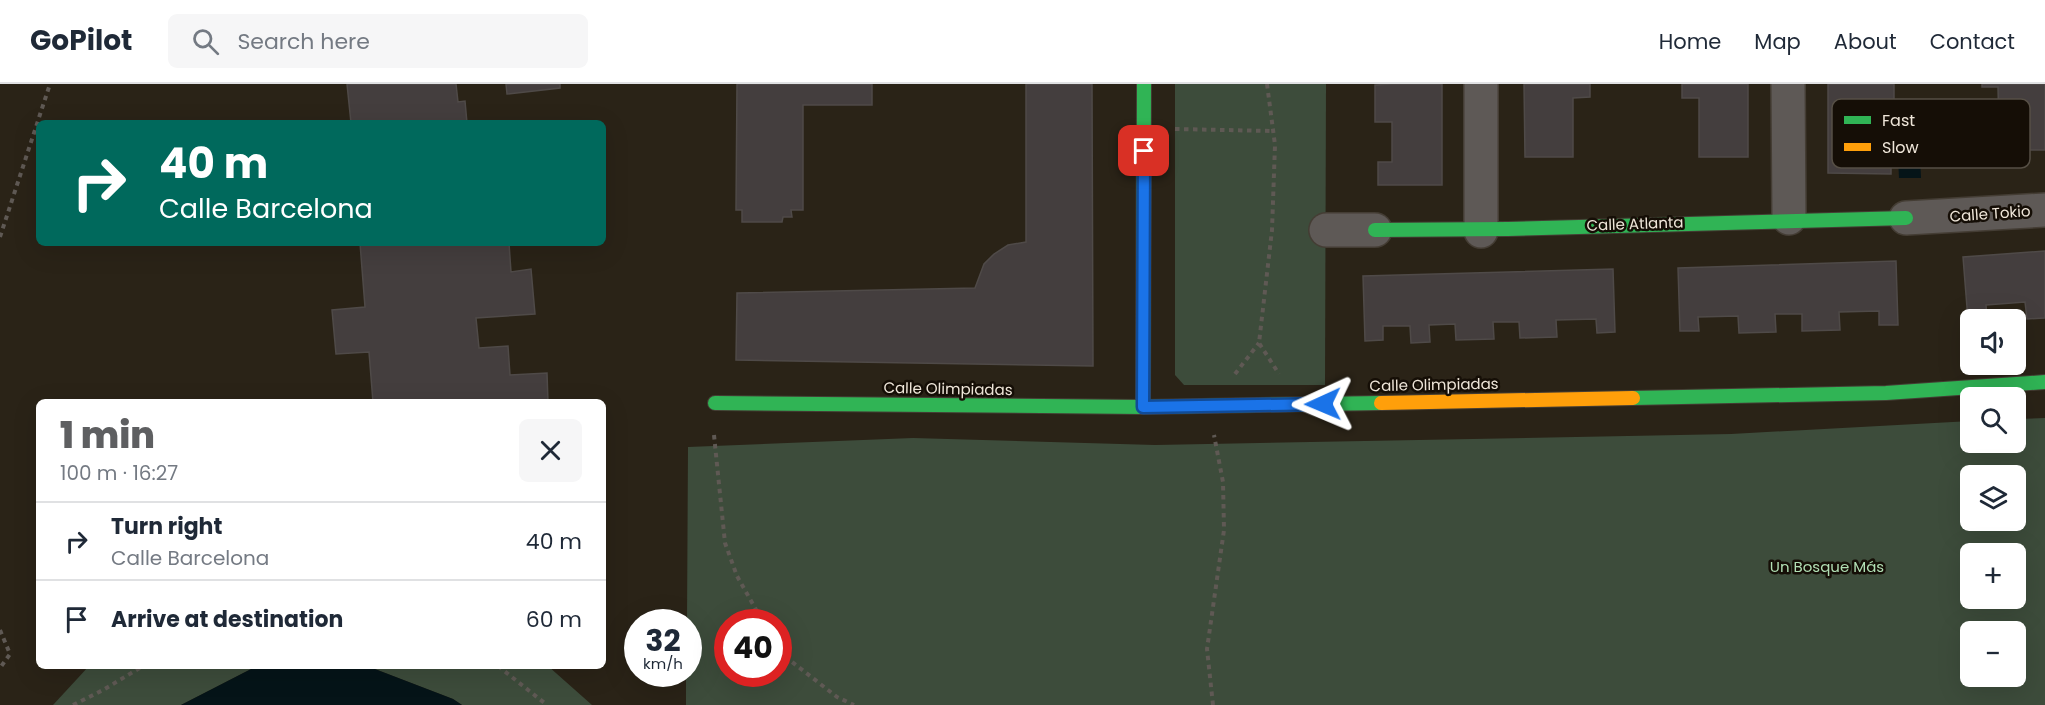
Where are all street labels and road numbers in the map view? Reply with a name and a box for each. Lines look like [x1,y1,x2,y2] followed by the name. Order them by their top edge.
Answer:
[1949,200,2031,227] street label: Calle Tokio
[1586,211,1684,236] street label: Calle Atlanta
[1369,373,1499,396] street label: Calle Olimpiadas
[883,377,1013,400] street label: Calle Olimpiadas

